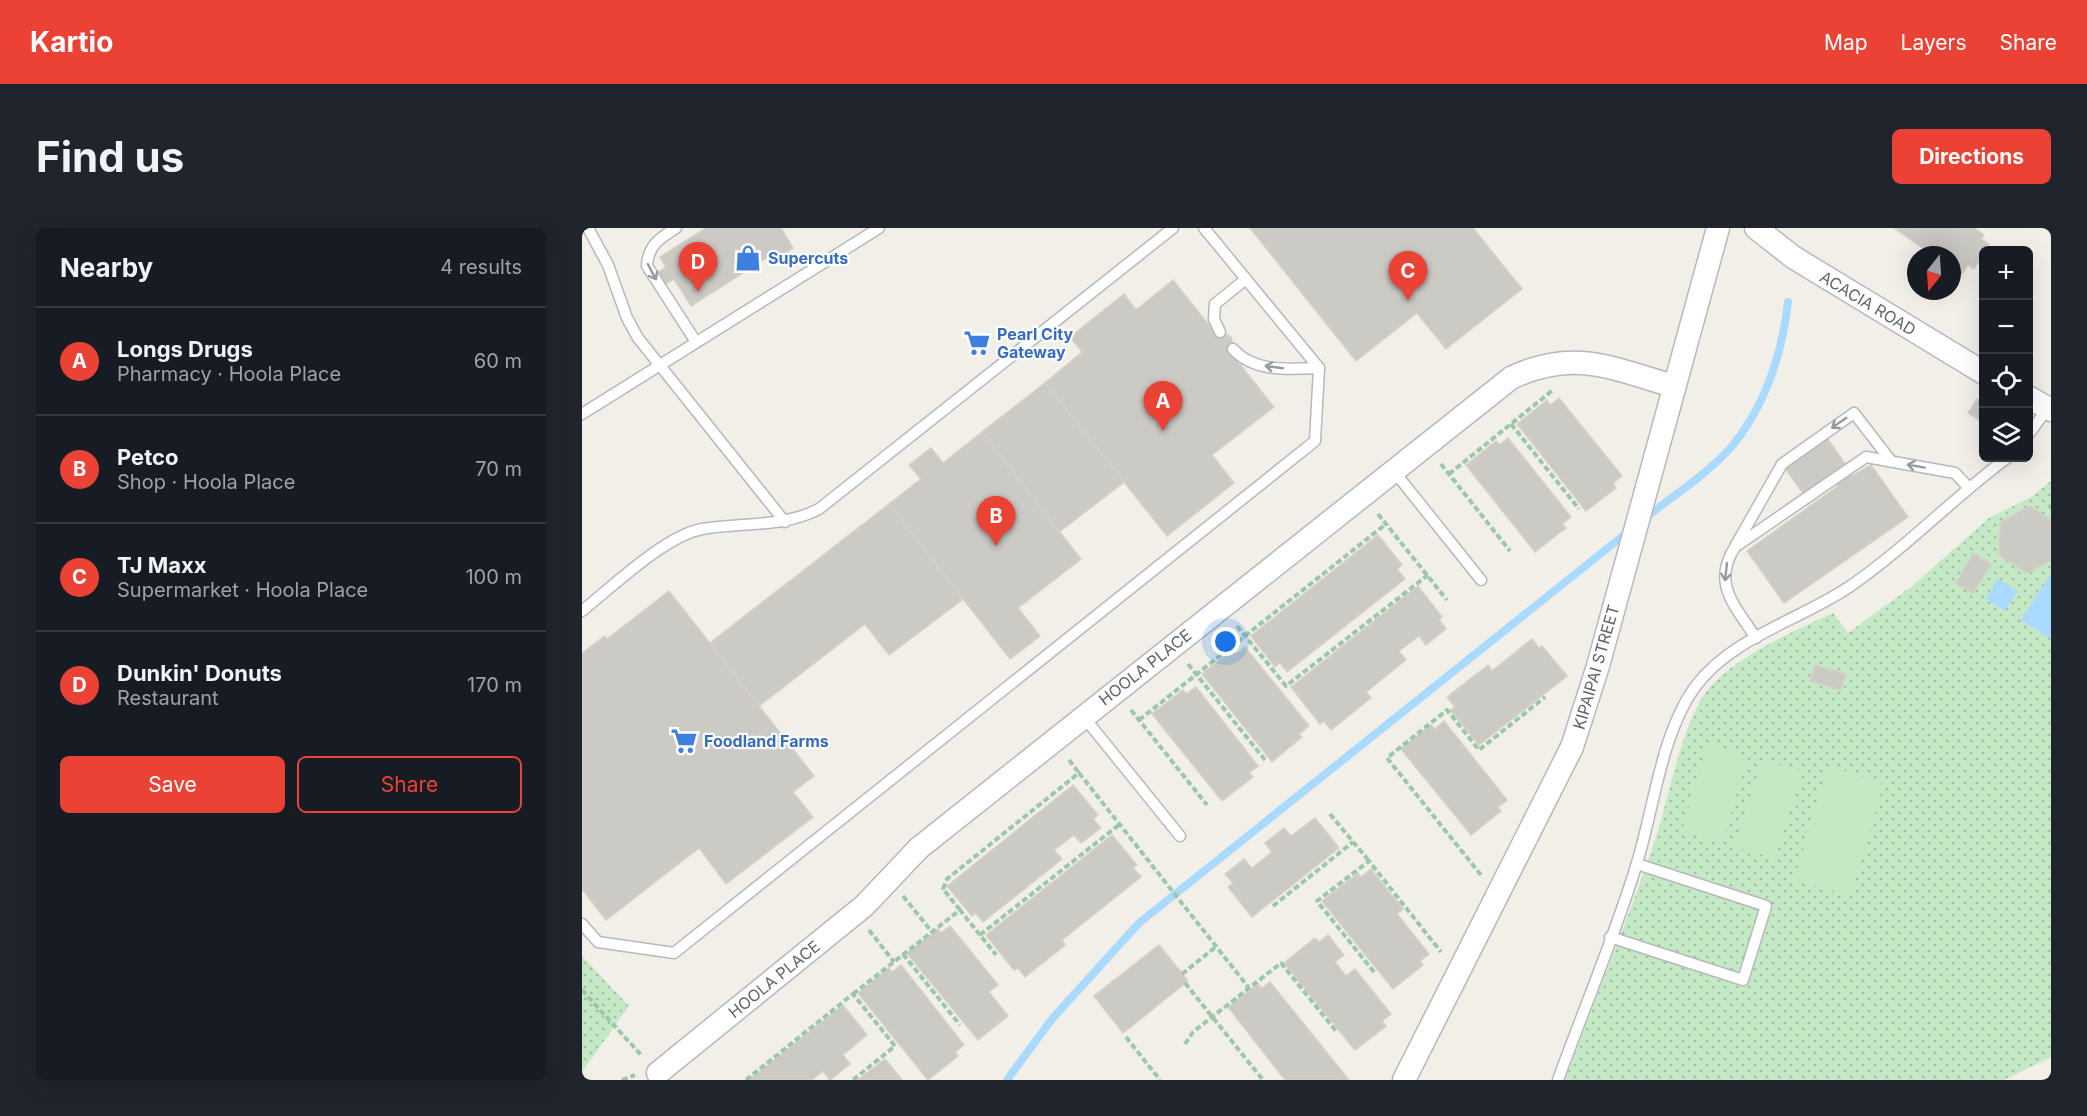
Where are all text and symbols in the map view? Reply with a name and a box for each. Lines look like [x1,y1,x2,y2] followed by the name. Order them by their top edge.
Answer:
[30,25,113,59] text: Kartio
[1824,30,1868,55] text: Map
[1901,30,1967,55] text: Layers
[2000,30,2057,55] text: Share
[1892,129,2051,184] button: Directions
[36,131,184,182] text: Find us
[678,242,718,292] pin: D
[733,243,763,273] shop icon: Supercuts
[1907,246,1961,300] north arrow
[1979,246,2033,462] map controls
[1979,246,2033,300] button: +
[768,248,848,268] place label: Supercuts
[1388,251,1428,301] pin: C
[60,252,153,283] text: Nearby
[440,255,522,279] text: 4 results
[646,263,658,280] one-way arrow
[1816,266,1920,340] street label: ACACIA ROAD
[1979,300,2033,354] button: −
[997,324,1073,362] place label: Pearl City Gateway
[962,328,992,358] supermarket icon: Pearl City Gateway
[117,336,253,362] text: Longs Drugs
[72,349,87,373] text: A
[474,349,522,373] text: 60 m
[1979,354,2033,408] button: locate
[117,362,341,386] text: Pharmacy · Hoola Place
[1264,362,1284,373] one-way arrow
[1144,382,1182,431] pin: A
[1979,408,2033,462] button: layers
[1832,417,1848,429] one-way arrow
[117,444,178,470] text: Petco
[73,457,86,481] text: B
[475,457,522,481] text: 70 m
[1907,460,1927,471] one-way arrow
[117,470,295,494] text: Shop · Hoola Place
[976,496,1016,546] pin: B
[117,552,207,578] text: TJ Maxx
[1720,561,1731,581] one-way arrow
[72,565,87,589] text: C
[465,565,522,589] text: 100 m
[117,578,368,602] text: Supermarket · Hoola Place
[1569,602,1623,732] street label: KIPAIPAI STREET
[1095,625,1195,709] street label: HOOLA PLACE
[1211,627,1240,656] your location
[117,660,282,686] text: Dunkin' Donuts
[72,673,87,697] text: D
[467,673,522,697] text: 170 m
[117,686,219,710] text: Restaurant
[669,726,699,756] supermarket icon: Foodland Farms
[704,731,829,751] place label: Foodland Farms
[60,756,285,813] button: Save
[297,756,522,813] button: Share
[724,936,824,1022] street label: HOOLA PLACE

